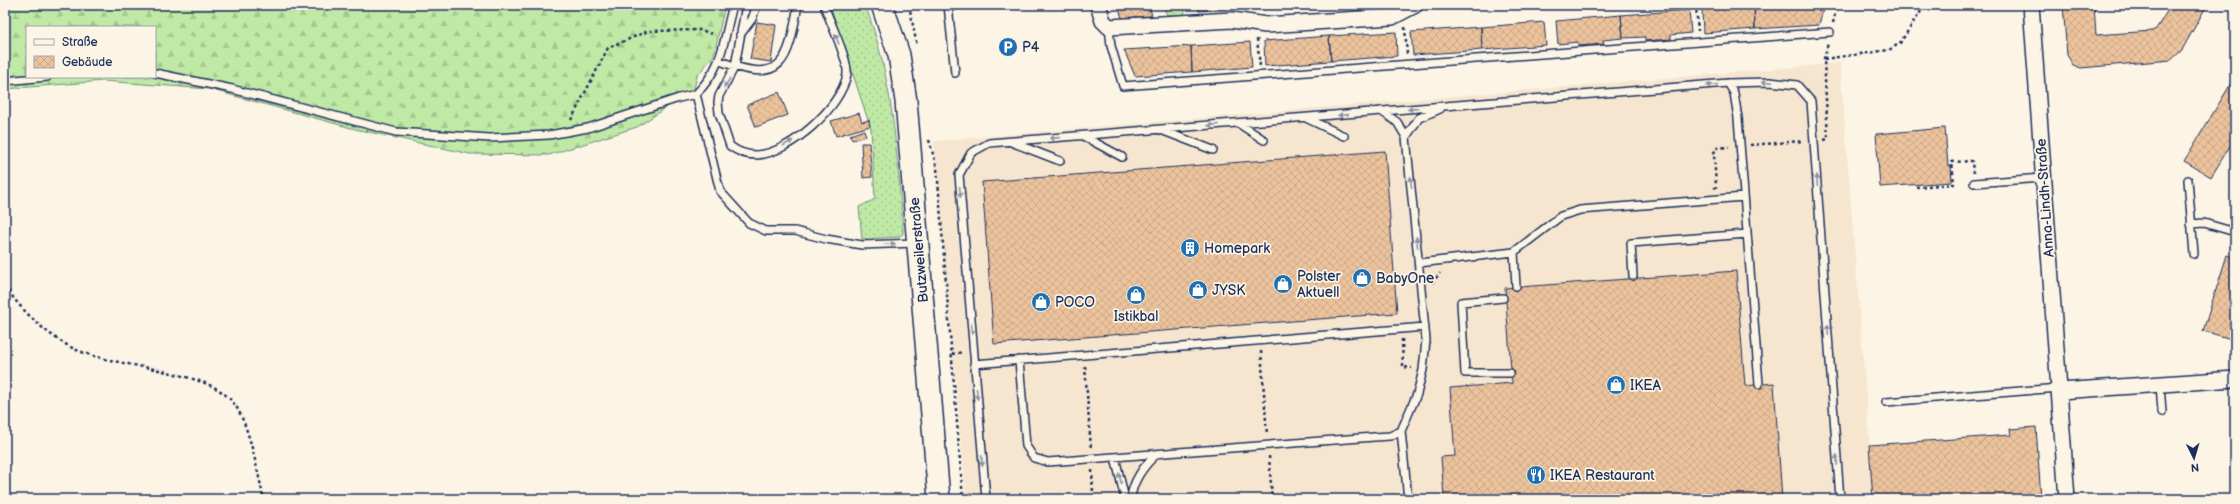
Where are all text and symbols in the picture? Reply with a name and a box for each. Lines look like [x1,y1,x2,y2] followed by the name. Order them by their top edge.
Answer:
[26,26,156,78] legend
[833,33,839,45] one-way arrow
[62,35,98,50] text: Straße
[997,36,1019,58] parking icon: P4
[1022,39,1040,56] place label: P4
[62,55,112,70] text: Gebäude
[723,77,730,89] one-way arrow
[1761,79,1774,85] one-way arrow
[1706,81,1718,88] one-way arrow
[1407,105,1419,112] one-way arrow
[1337,111,1349,118] one-way arrow
[1207,122,1219,129] one-way arrow
[1049,134,1061,141] one-way arrow
[2032,138,2058,258] street label: Anna-Lindh-Straße
[782,140,794,147] one-way arrow
[1813,174,1820,186] one-way arrow
[1407,176,1414,188] one-way arrow
[957,186,964,198] one-way arrow
[906,197,932,303] street label: Butzweilerstraße
[1414,236,1420,248] one-way arrow
[1179,237,1201,259] building icon: Homepark
[1204,240,1270,257] place label: Homepark
[884,241,897,247] one-way arrow
[1351,267,1373,289] shop icon: BabyOne
[1297,268,1341,301] place label: Polster Aktuell
[1376,270,1434,287] place label: BabyOne
[1272,273,1294,295] shop icon: Polster Aktuell
[1187,279,1209,301] shop icon: JYSK
[1212,282,1246,299] place label: JYSK
[1125,284,1147,306] shop icon: Istikbal
[1030,291,1052,313] shop icon: POCO
[1055,294,1095,311] place label: POCO
[1114,308,1158,325] place label: Istikbal
[968,323,975,335] one-way arrow
[1824,324,1831,336] one-way arrow
[1605,374,1627,396] shop icon: IKEA
[1630,377,1662,394] place label: IKEA
[973,388,980,400] one-way arrow
[2174,438,2214,478] north arrow
[1834,454,1841,466] one-way arrow
[979,455,985,467] one-way arrow
[2190,461,2200,474] text: N
[1525,464,1547,486] restaurant icon: IKEA Restaurant
[1550,467,1655,484] place label: IKEA Restaurant
[1116,472,1122,484] one-way arrow

